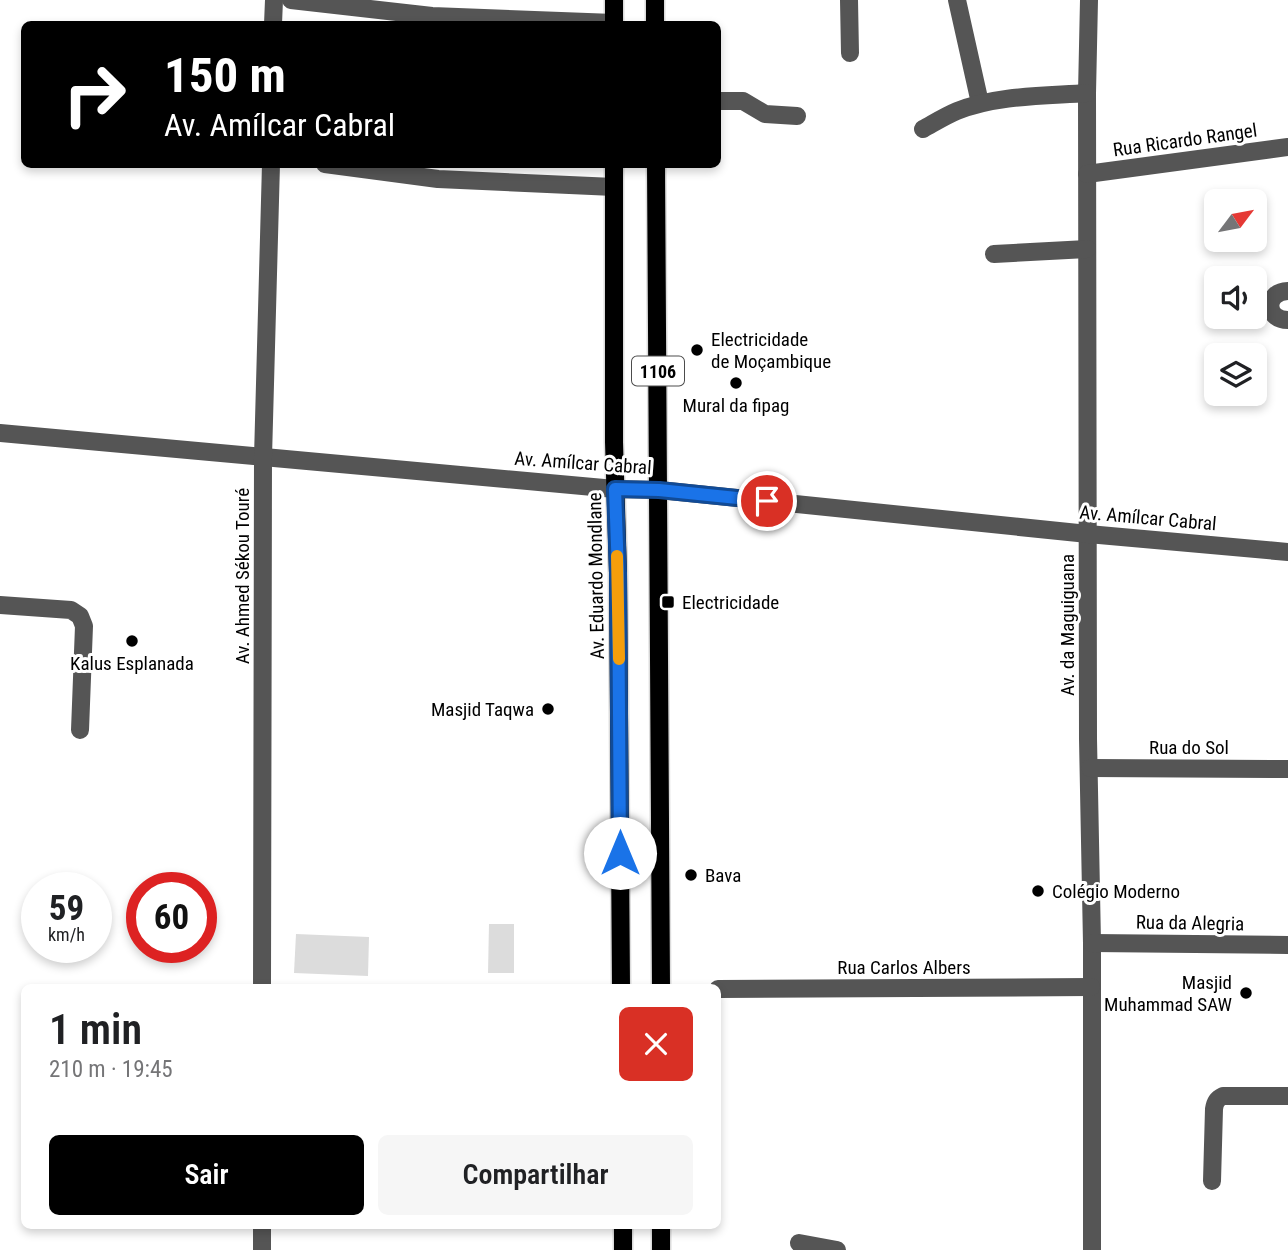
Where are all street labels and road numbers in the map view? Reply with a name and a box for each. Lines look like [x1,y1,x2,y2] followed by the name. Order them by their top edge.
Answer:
[1112,119,1258,161] street label: Rua Ricardo Rangel
[632,356,684,386] road number: 1106
[514,447,652,479] street label: Av. Amílcar Cabral
[231,488,254,664] street label: Av. Ahmed Sékou Touré
[583,492,609,660] street label: Av. Eduardo Mondlane
[1079,501,1217,535] street label: Av. Amílcar Cabral
[1056,554,1079,696] street label: Av. da Maguiguana
[1149,736,1229,759] street label: Rua do Sol
[1136,911,1244,935] street label: Rua da Alegria
[837,956,971,979] street label: Rua Carlos Albers

